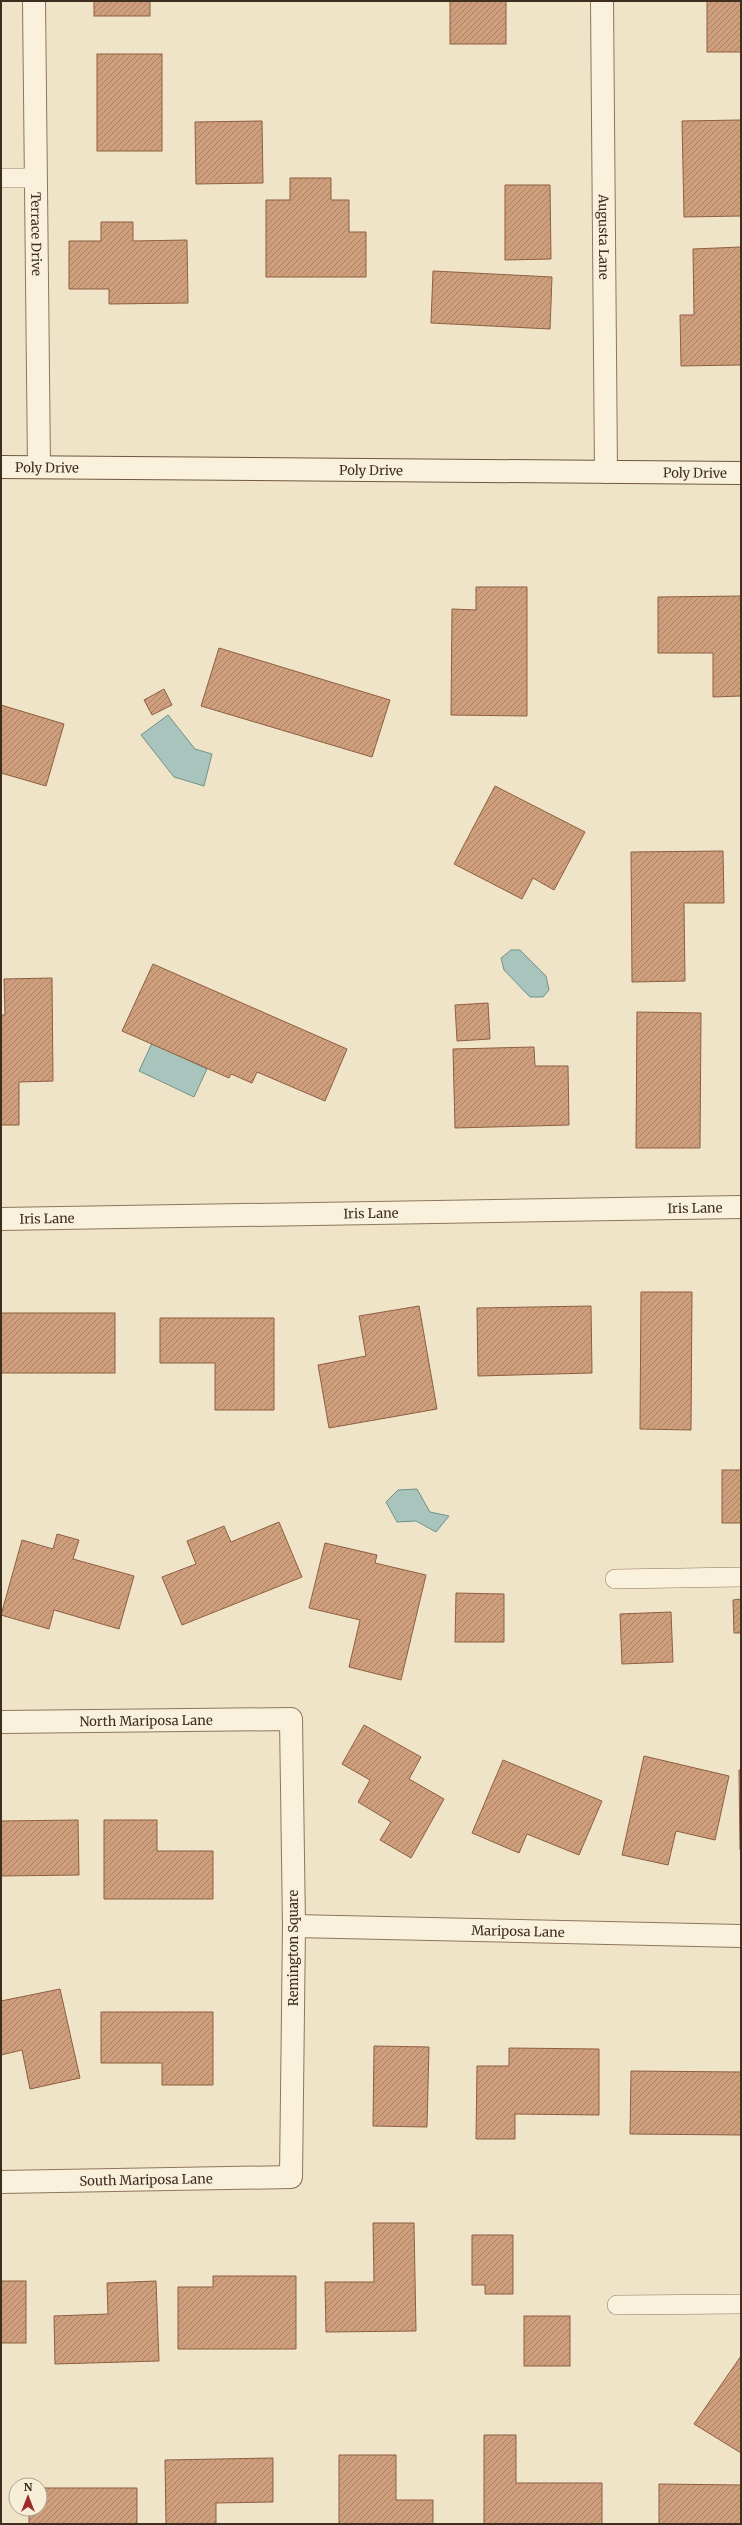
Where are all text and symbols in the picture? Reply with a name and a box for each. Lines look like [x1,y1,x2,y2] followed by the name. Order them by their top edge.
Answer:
[28,192,45,276] street label: Terrace Drive
[595,193,613,280] street label: Augusta Lane
[15,459,79,476] street label: Poly Drive
[339,461,403,479] street label: Poly Drive
[663,464,727,481] street label: Poly Drive
[667,1199,723,1217] street label: Iris Lane
[343,1204,399,1222] street label: Iris Lane
[19,1209,75,1227] street label: Iris Lane
[79,1711,213,1730] street label: North Mariposa Lane
[285,1890,302,2006] street label: Remington Square
[471,1921,565,1941] street label: Mariposa Lane
[79,2170,213,2190] street label: South Mariposa Lane
[8,2477,48,2517] north arrow
[24,2480,33,2494] text: N

